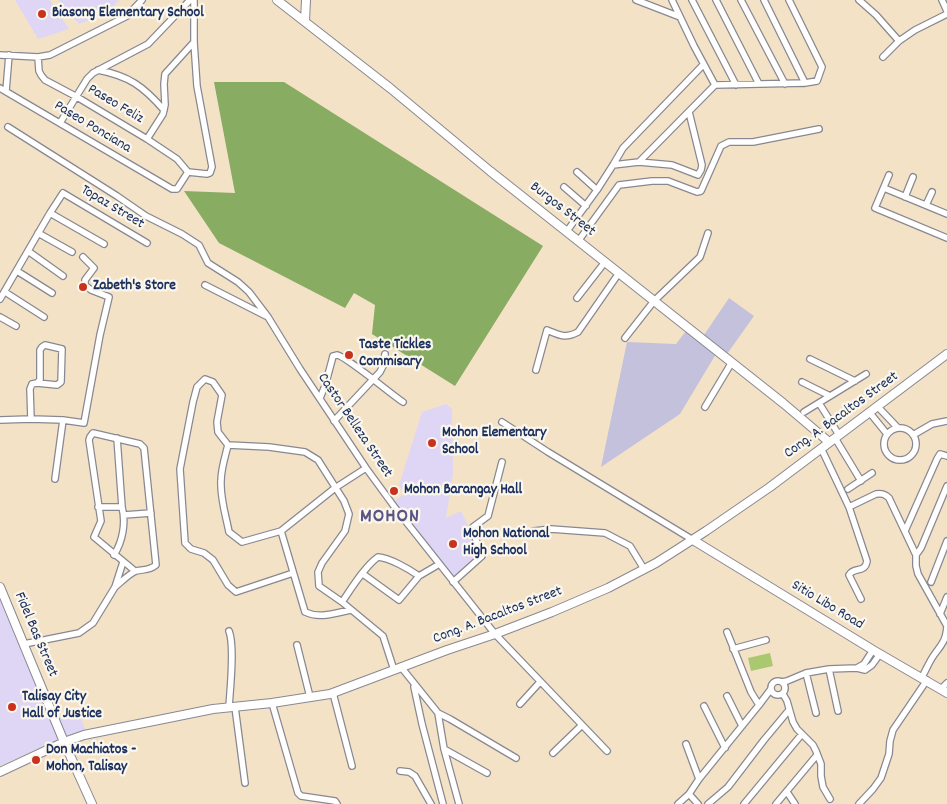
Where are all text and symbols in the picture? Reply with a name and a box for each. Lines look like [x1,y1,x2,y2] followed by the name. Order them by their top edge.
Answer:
[52,5,204,23] place label: Biasong Elementary School
[36,8,48,20] marker: Biasong Elementary School
[84,81,146,129] street label: Paseo Feliz
[50,98,134,158] street label: Paseo Ponciana
[525,179,599,241] street label: Burgos Street
[77,182,147,234] street label: Topaz Street
[93,278,176,296] place label: Zabeth's Store
[77,281,89,293] marker: Zabeth's Store
[359,337,431,372] place label: Taste Tickles Commisary
[343,349,355,361] marker: Taste Tickles Commisary
[781,369,903,463] street label: Cong. A. Bacaltos Street
[312,370,396,482] street label: Castor Belleza Street
[442,425,546,460] place label: Mohon Elementary School
[426,437,438,449] marker: Mohon Elementary School
[404,482,522,500] place label: Mohon Barangay Hall
[388,485,400,497] marker: Mohon Barangay Hall
[359,506,421,530] district label: MOHON
[463,526,549,561] place label: Mohon National High School
[447,538,459,550] marker: Mohon National High School
[788,577,866,635] street label: Sitio Libo Road
[431,583,565,649] street label: Cong. A. Bacaltos Street
[9,590,61,680] street label: Fidel Bas Street
[22,689,102,724] place label: Talisay City Hall of Justice
[6,701,18,713] marker: Talisay City Hall of Justice
[46,742,136,777] place label: Don Machiatos - Mohon, Talisay
[30,754,42,766] marker: Don Machiatos - Mohon, Talisay

